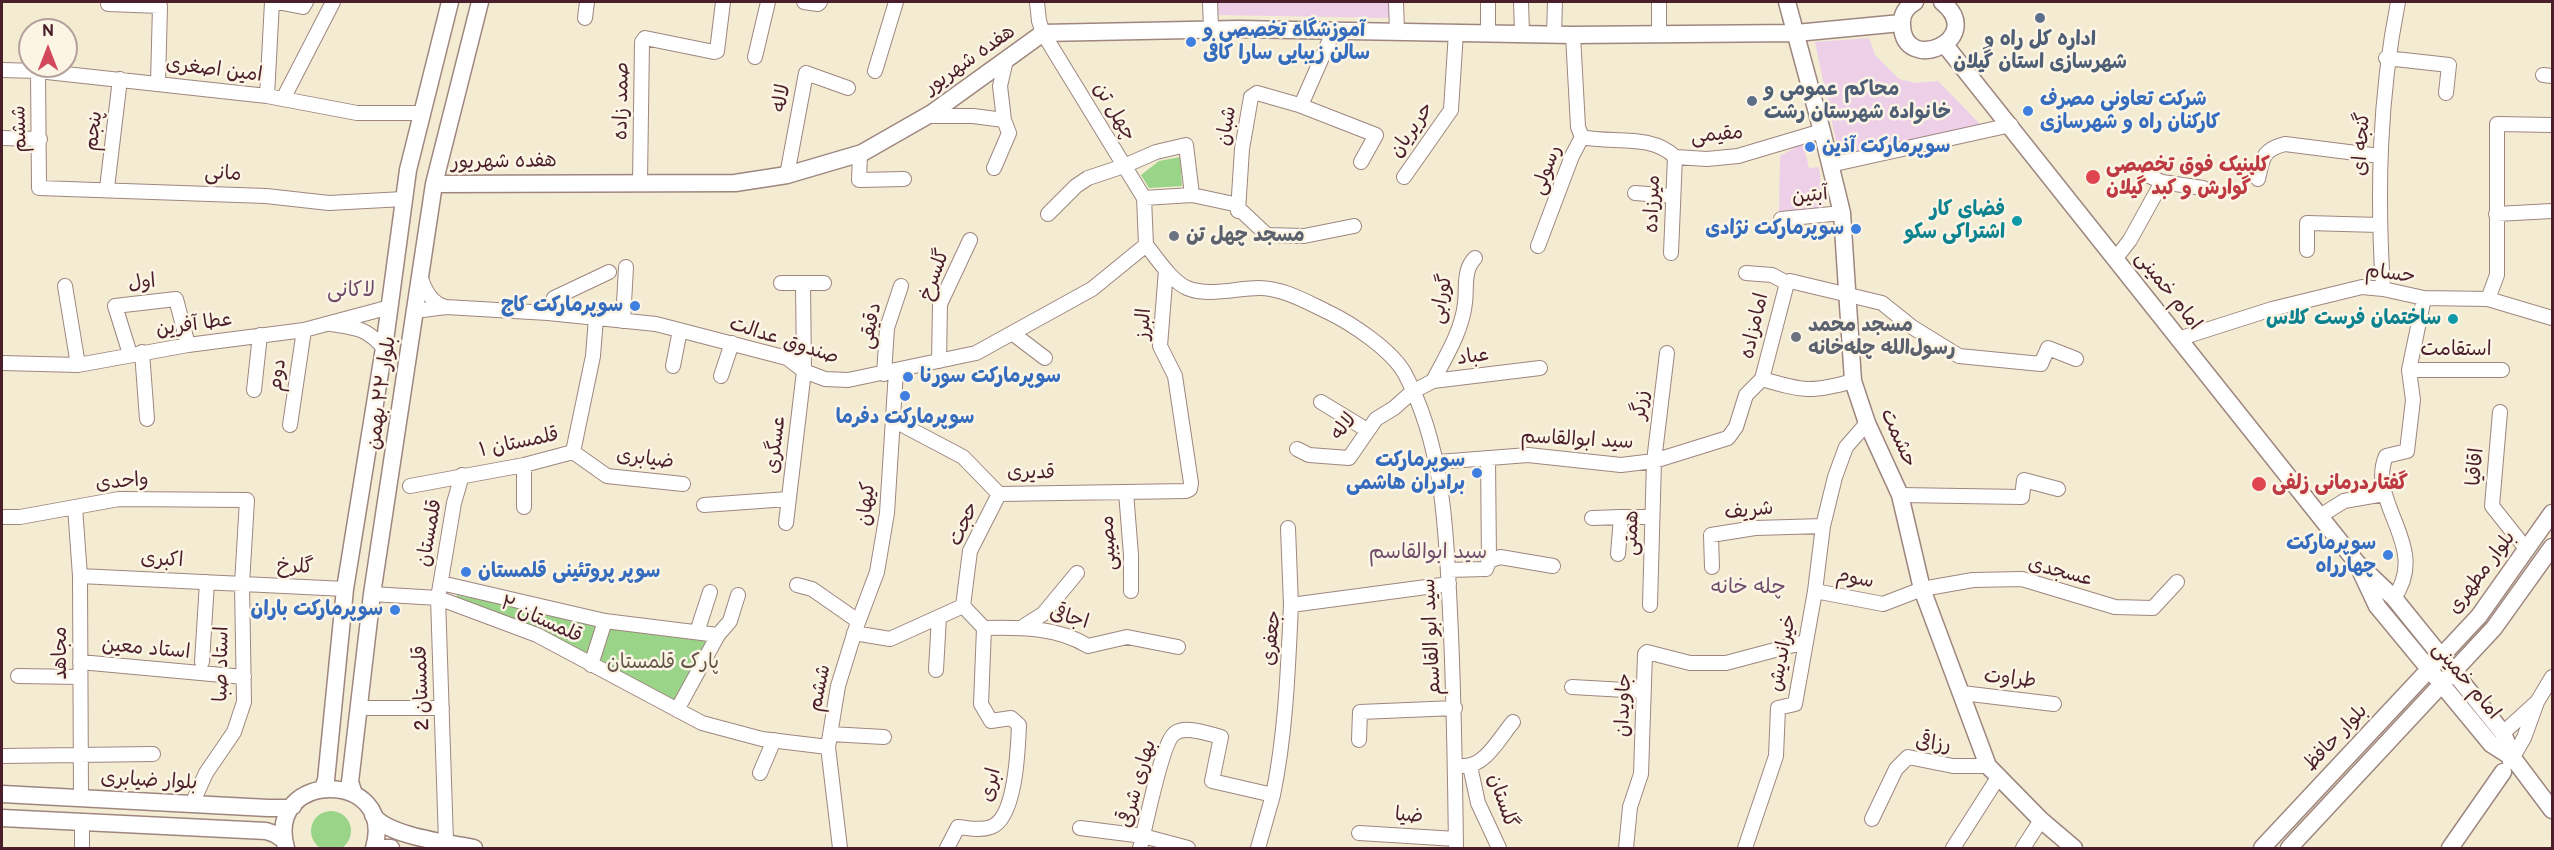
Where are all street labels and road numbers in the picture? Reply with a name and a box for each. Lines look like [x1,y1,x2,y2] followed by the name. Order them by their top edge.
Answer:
[920,20,1020,100] street label: هفده شهریور
[164,52,264,88] street label: امین اصغری
[609,62,635,140] street label: صمد زاده
[1087,78,1141,146] street label: چهل تن
[768,82,796,114] street label: لاله
[1385,98,1439,162] street label: حریریان
[1212,104,1242,148] street label: شبان
[8,105,32,153] street label: ششم
[80,110,108,152] street label: پنجم
[2348,111,2376,177] street label: گنجه ای
[1690,121,1744,149] street label: مقیمی
[1527,142,1567,198] street label: رسولی
[451,149,557,175] street label: هفده شهریور
[204,161,242,187] street label: مانی
[1640,174,1666,234] street label: میرزاده
[1791,182,1829,210] street label: آبتین
[914,246,956,304] street label: گلسرخ
[2130,247,2206,335] street label: امام خمینی
[2364,259,2416,289] street label: حسام
[127,270,157,296] street label: اول
[1425,272,1459,326] street label: گورابی
[1736,291,1774,361] street label: امامزاده
[855,301,887,351] street label: دقیقی
[1131,307,1157,341] street label: البرز
[154,308,234,342] street label: عطا آفرین
[726,312,842,370] street label: صندوق عدالت
[362,335,402,451] street label: بلوار ۲۲ بهمن
[2420,338,2492,362] street label: استقامت
[1456,343,1490,371] street label: عباد
[264,357,292,393] street label: دوم
[1627,389,1655,421] street label: زرگر
[1875,405,1921,471] street label: حشمت
[1326,409,1362,445] street label: لاله
[761,415,791,475] street label: عسگری
[477,423,561,463] street label: قلمستان ۱
[1520,425,1634,455] street label: سید ابوالقاسم
[615,444,675,474] street label: ضیابری
[2462,447,2490,487] street label: اقاقیا
[1007,461,1055,485] street label: قدیری
[94,468,150,496] street label: واحدی
[853,481,881,527] street label: کیهان
[1723,496,1775,526] street label: شریف
[412,497,448,569] street label: قلمستان
[944,498,984,550] street label: حجت
[1620,510,1644,556] street label: همتی
[1096,515,1122,571] street label: مصیبی
[2443,527,2521,619] street label: بلوار مطهری
[140,547,184,573] street label: اکبری
[2025,552,2095,592] street label: عسجدی
[276,554,314,580] street label: گلرخ
[1834,564,1876,594] street label: سوم
[1417,578,1447,696] street label: سید ابو القاسم
[496,591,586,649] street label: قلمستان ۲
[1047,601,1091,635] street label: اجاقی
[1257,609,1287,667] street label: جعفری
[1764,612,1802,694] street label: خیراندیش
[49,626,73,680] street label: مجاهد
[209,626,235,702] street label: استاد صبا
[101,633,191,665] street label: استاد معین
[2427,637,2505,725] street label: امام خمینی
[409,645,435,731] street label: قلمستان 2
[803,662,837,714] street label: ششم
[1983,664,2037,694] street label: طراوت
[1611,673,1637,737] street label: جاویدان
[2299,699,2373,777] street label: بلوار حافظ
[1914,730,1952,758] street label: رزاقی
[1114,737,1162,831] street label: بهاری شرقی
[975,765,1007,805] street label: ابری
[100,766,198,796] street label: بلوار ضیابری
[1482,771,1522,831] street label: گلستان
[1394,803,1424,829] street label: ضیا

